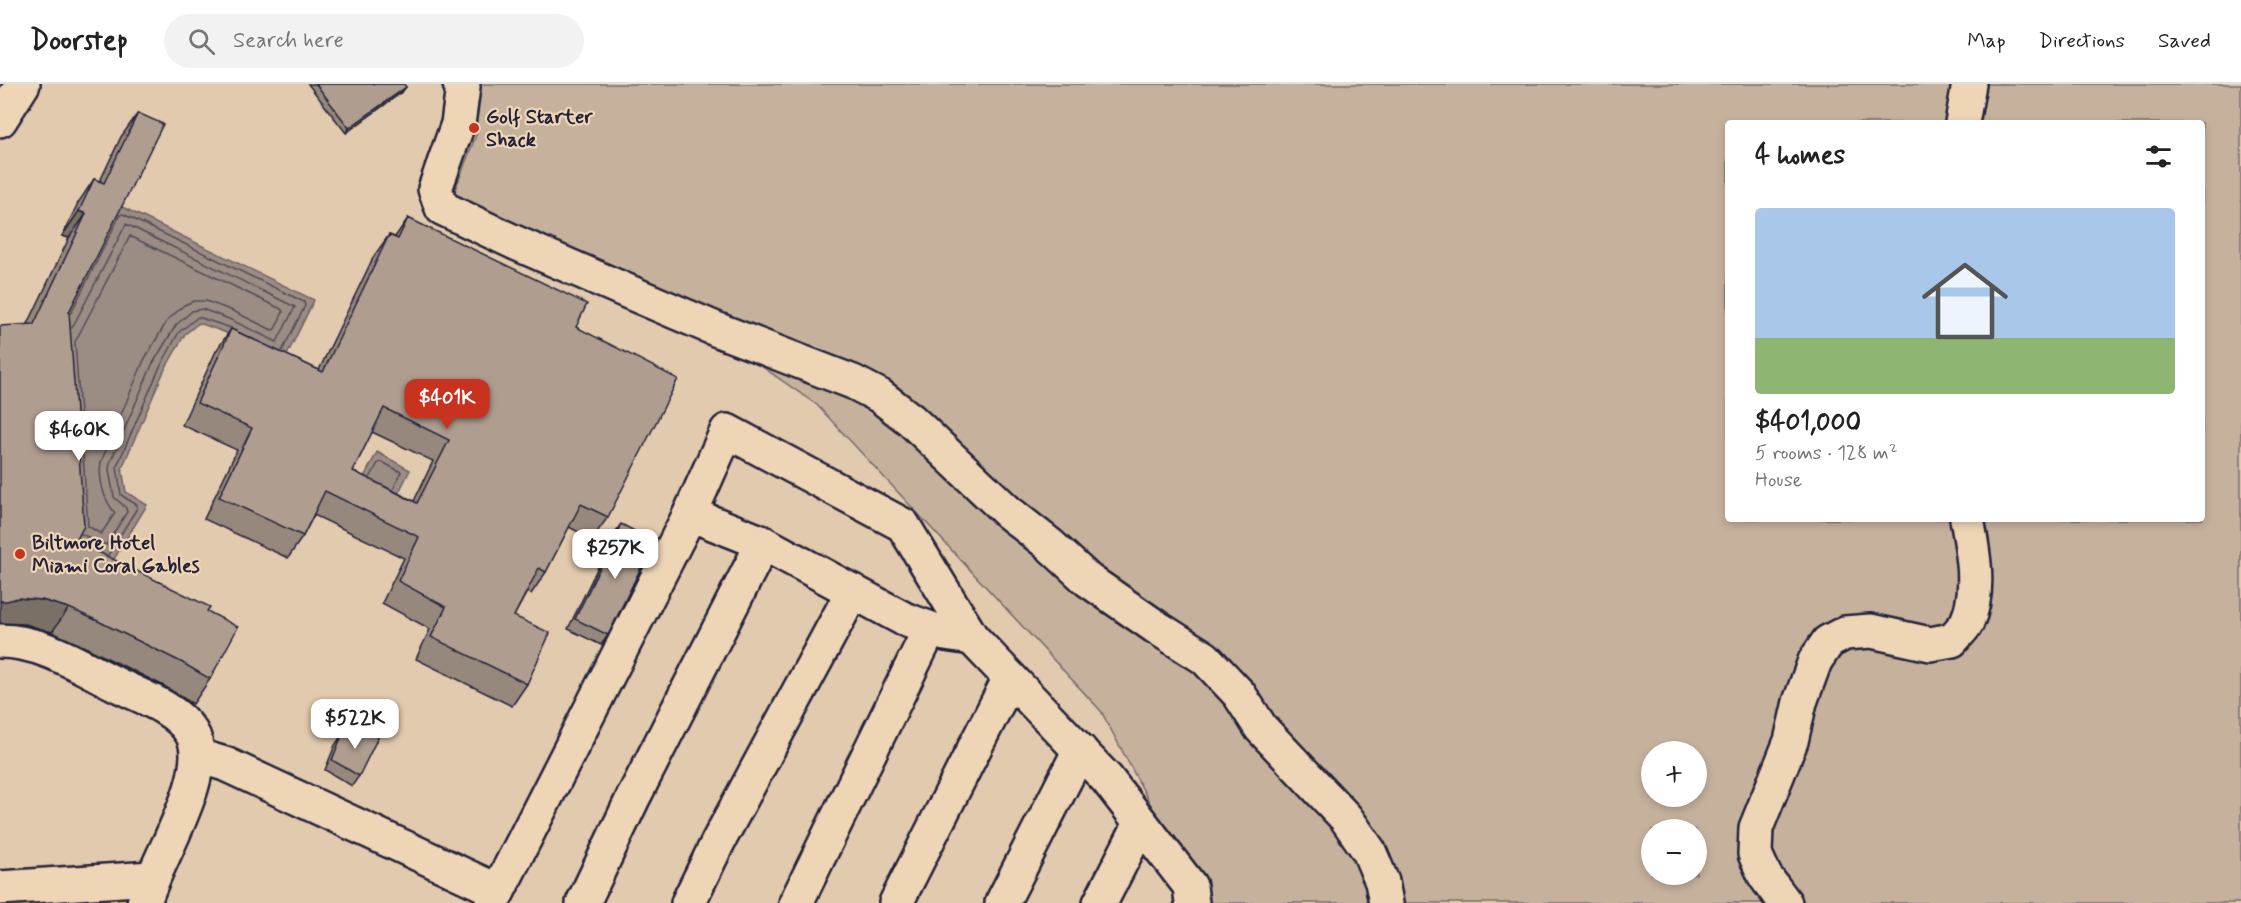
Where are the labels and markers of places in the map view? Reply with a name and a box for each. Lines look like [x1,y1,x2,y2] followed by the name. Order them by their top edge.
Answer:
[486,104,593,154] place label: Golf Starter Shack
[467,121,481,135] marker: Golf Starter Shack
[405,379,489,430] pin: $401K
[37,411,121,462] pin: $460K
[573,529,657,580] pin: $257K
[32,530,200,580] place label: Biltmore Hotel Miami Coral Gables
[13,547,27,561] marker: Biltmore Hotel Miami Coral Gables
[313,699,397,750] pin: $522K

